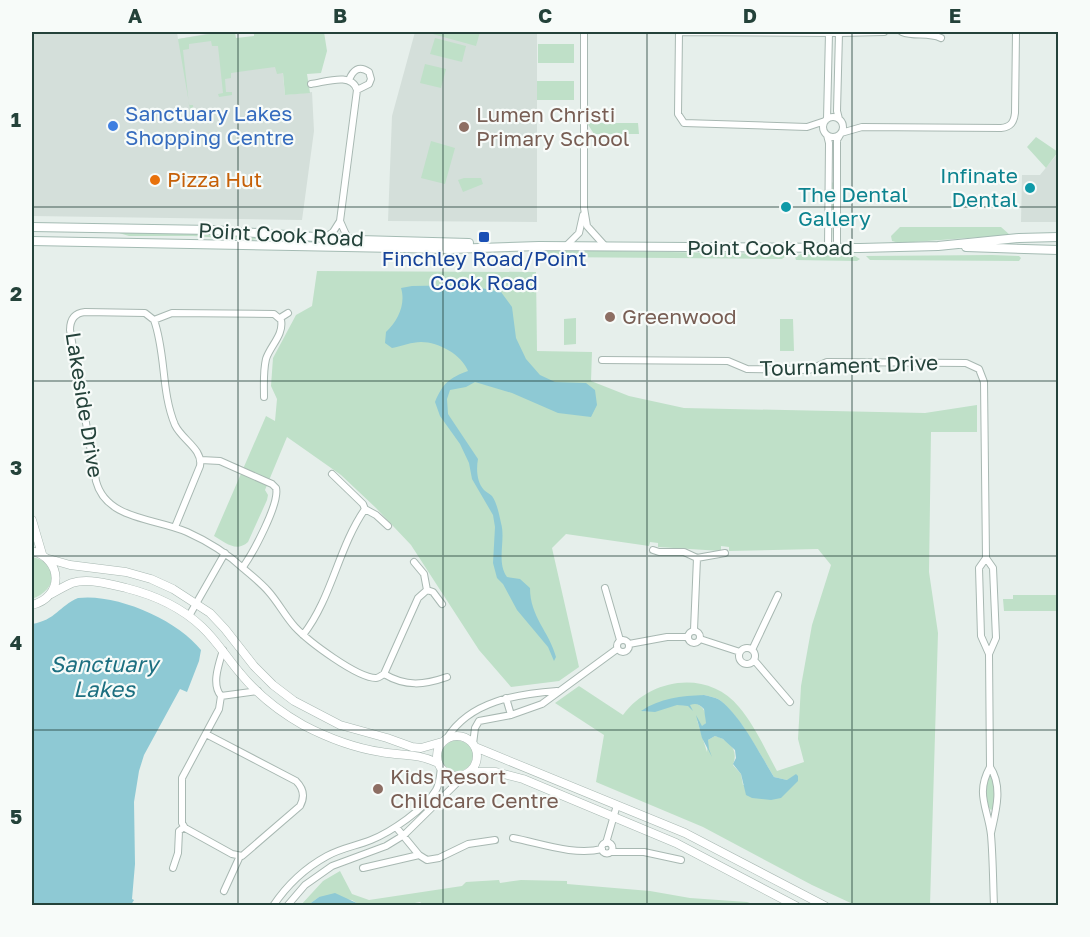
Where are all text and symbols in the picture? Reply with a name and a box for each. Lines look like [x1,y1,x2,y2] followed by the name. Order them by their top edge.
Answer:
[128,3,142,27] text: A
[333,3,347,27] text: B
[538,3,552,27] text: C
[743,3,757,27] text: D
[949,3,961,27] text: E
[125,100,294,150] place label: Sanctuary Lakes Shopping Centre
[476,101,630,151] place label: Lumen Christi Primary School
[11,107,21,131] text: 1
[106,119,120,133] marker: Sanctuary Lakes Shopping Centre
[457,120,471,134] marker: Lumen Christi Primary School
[940,162,1018,212] place label: Infinate Dental
[167,166,262,192] place label: Pizza Hut
[148,173,162,187] marker: Pizza Hut
[798,181,908,231] place label: The Dental Gallery
[1023,181,1037,195] marker: Infinate Dental
[779,200,793,214] marker: The Dental Gallery
[197,217,365,251] street label: Point Cook Road
[477,230,491,244] marker: Finchley Road/Point Cook Road
[687,234,853,260] street label: Point Cook Road
[381,245,587,295] place label: Finchley Road/Point Cook Road
[10,281,22,305] text: 2
[622,303,737,329] place label: Greenwood
[603,310,617,324] marker: Greenwood
[61,330,109,479] street label: Lakeside Drive
[759,349,939,381] street label: Tournament Drive
[10,455,22,479] text: 3
[10,630,22,654] text: 4
[50,650,161,702] water label: Sanctuary Lakes
[390,763,559,813] place label: Kids Resort Childcare Centre
[371,782,385,796] marker: Kids Resort Childcare Centre
[10,804,22,828] text: 5

